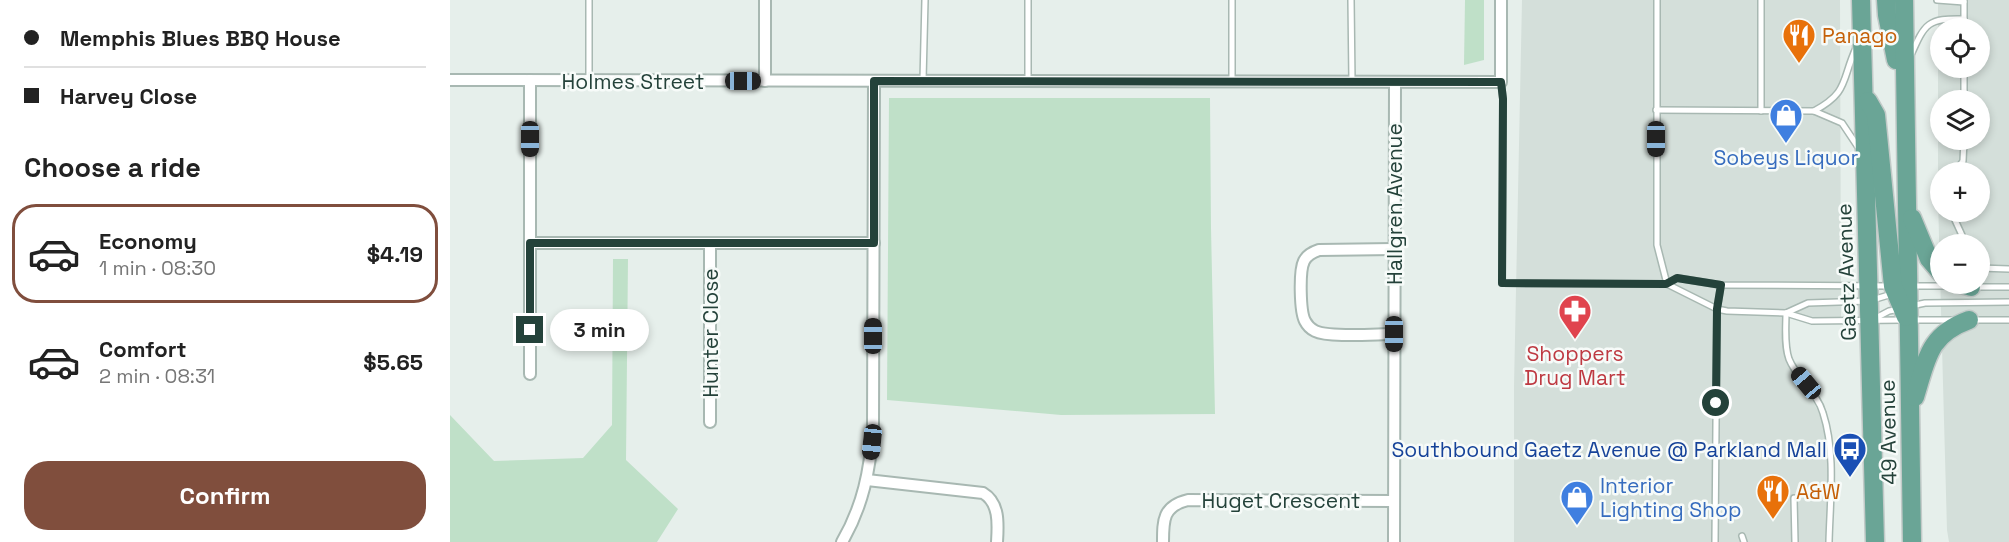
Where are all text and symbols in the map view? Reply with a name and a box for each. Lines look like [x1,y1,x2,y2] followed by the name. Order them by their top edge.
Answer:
[1781,17,1817,64] restaurant icon: Panago
[1930,18,1990,294] map controls
[1930,18,1990,78] button: locate
[1822,22,1898,49] place label: Panago
[60,24,341,52] text: Memphis Blues BBQ House
[561,68,705,95] street label: Holmes Street
[725,72,761,90] car
[60,82,197,110] text: Harvey Close
[1930,90,1990,150] button: layers
[1768,97,1804,144] shop icon: Sobeys Liquor
[521,121,539,157] car
[1647,121,1665,157] car
[1381,123,1408,285] street label: Hallgren Avenue
[1713,144,1859,171] place label: Sobeys Liquor
[24,150,201,185] text: Choose a ride
[1930,162,1990,222] button: +
[1830,203,1862,341] street label: Gaetz Avenue
[27,227,81,281] icon: car
[99,227,197,255] text: Economy
[1930,234,1990,294] button: −
[367,240,423,268] text: $4.19
[99,255,216,281] text: 1 min · 08:30
[697,268,724,398] street label: Hunter Close
[1557,293,1593,340] pharmacy icon: Shoppers Drug Mart
[551,309,650,351] callout: 3 min
[516,316,543,343] route end
[1385,316,1403,352] car
[574,317,625,343] text: 3 min
[864,318,882,354] car
[27,335,81,389] icon: car
[99,335,187,363] text: Comfort
[1524,340,1626,391] place label: Shoppers Drug Mart
[363,348,423,376] text: $5.65
[99,363,215,389] text: 2 min · 08:31
[1788,363,1824,403] car
[1874,379,1902,485] street label: 49 Avenue
[1702,389,1729,416] route start
[861,423,883,461] car
[1832,431,1868,478] bus stop icon: Southbound Gaetz Avenue @ Parkland Mall
[1392,436,1827,463] place label: Southbound Gaetz Avenue @ Parkland Mall
[24,461,426,530] button: Confirm
[1600,472,1741,523] place label: Interior Lighting Shop
[1755,473,1791,520] restaurant icon: A&W
[1796,478,1840,505] place label: A&W
[1559,479,1595,526] shop icon: Interior Lighting Shop
[1202,487,1360,514] street label: Huget Crescent

